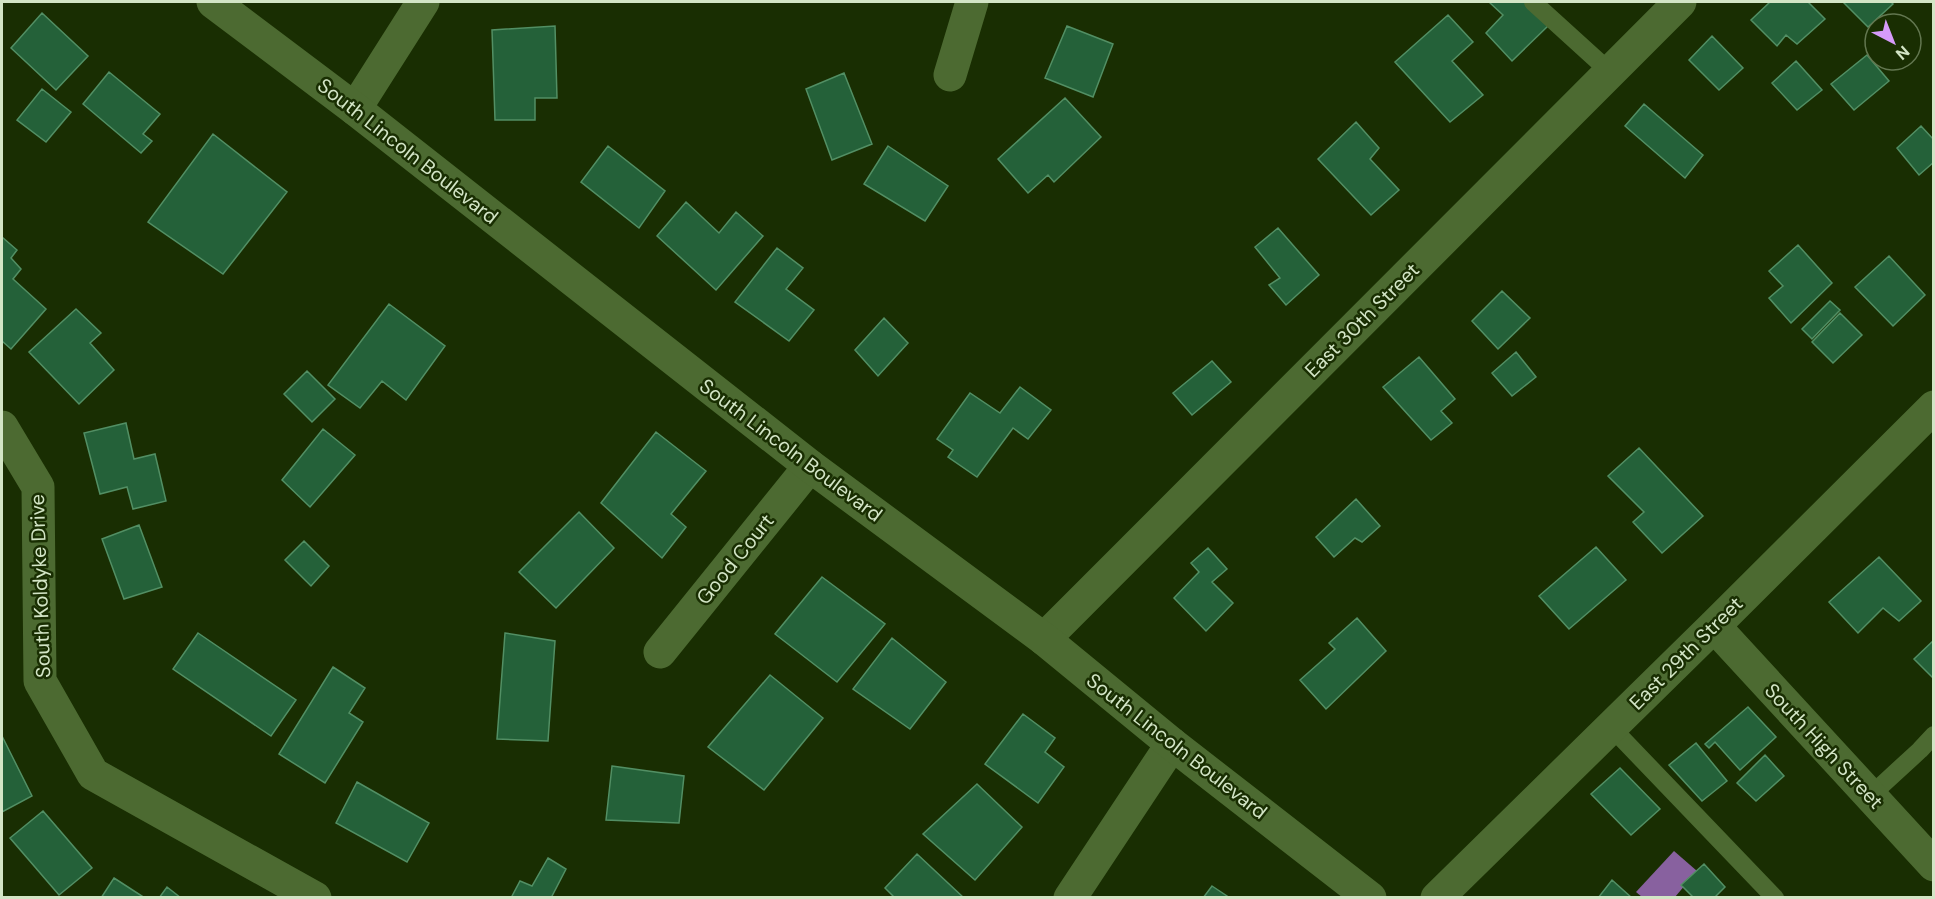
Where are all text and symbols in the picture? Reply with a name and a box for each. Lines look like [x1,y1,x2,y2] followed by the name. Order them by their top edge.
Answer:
[1863,12,1923,72] north arrow
[1891,41,1914,64] text: N
[312,72,504,230] street label: South Lincoln Boulevard
[1299,257,1425,383] street label: East 30th Street
[694,373,888,527] street label: South Lincoln Boulevard
[24,494,56,678] street label: South Koldyke Drive
[690,508,780,610] street label: Good Court
[1624,591,1748,715] street label: East 29th Street
[1081,667,1273,825] street label: South Lincoln Boulevard
[1759,678,1889,814] street label: South High Street

